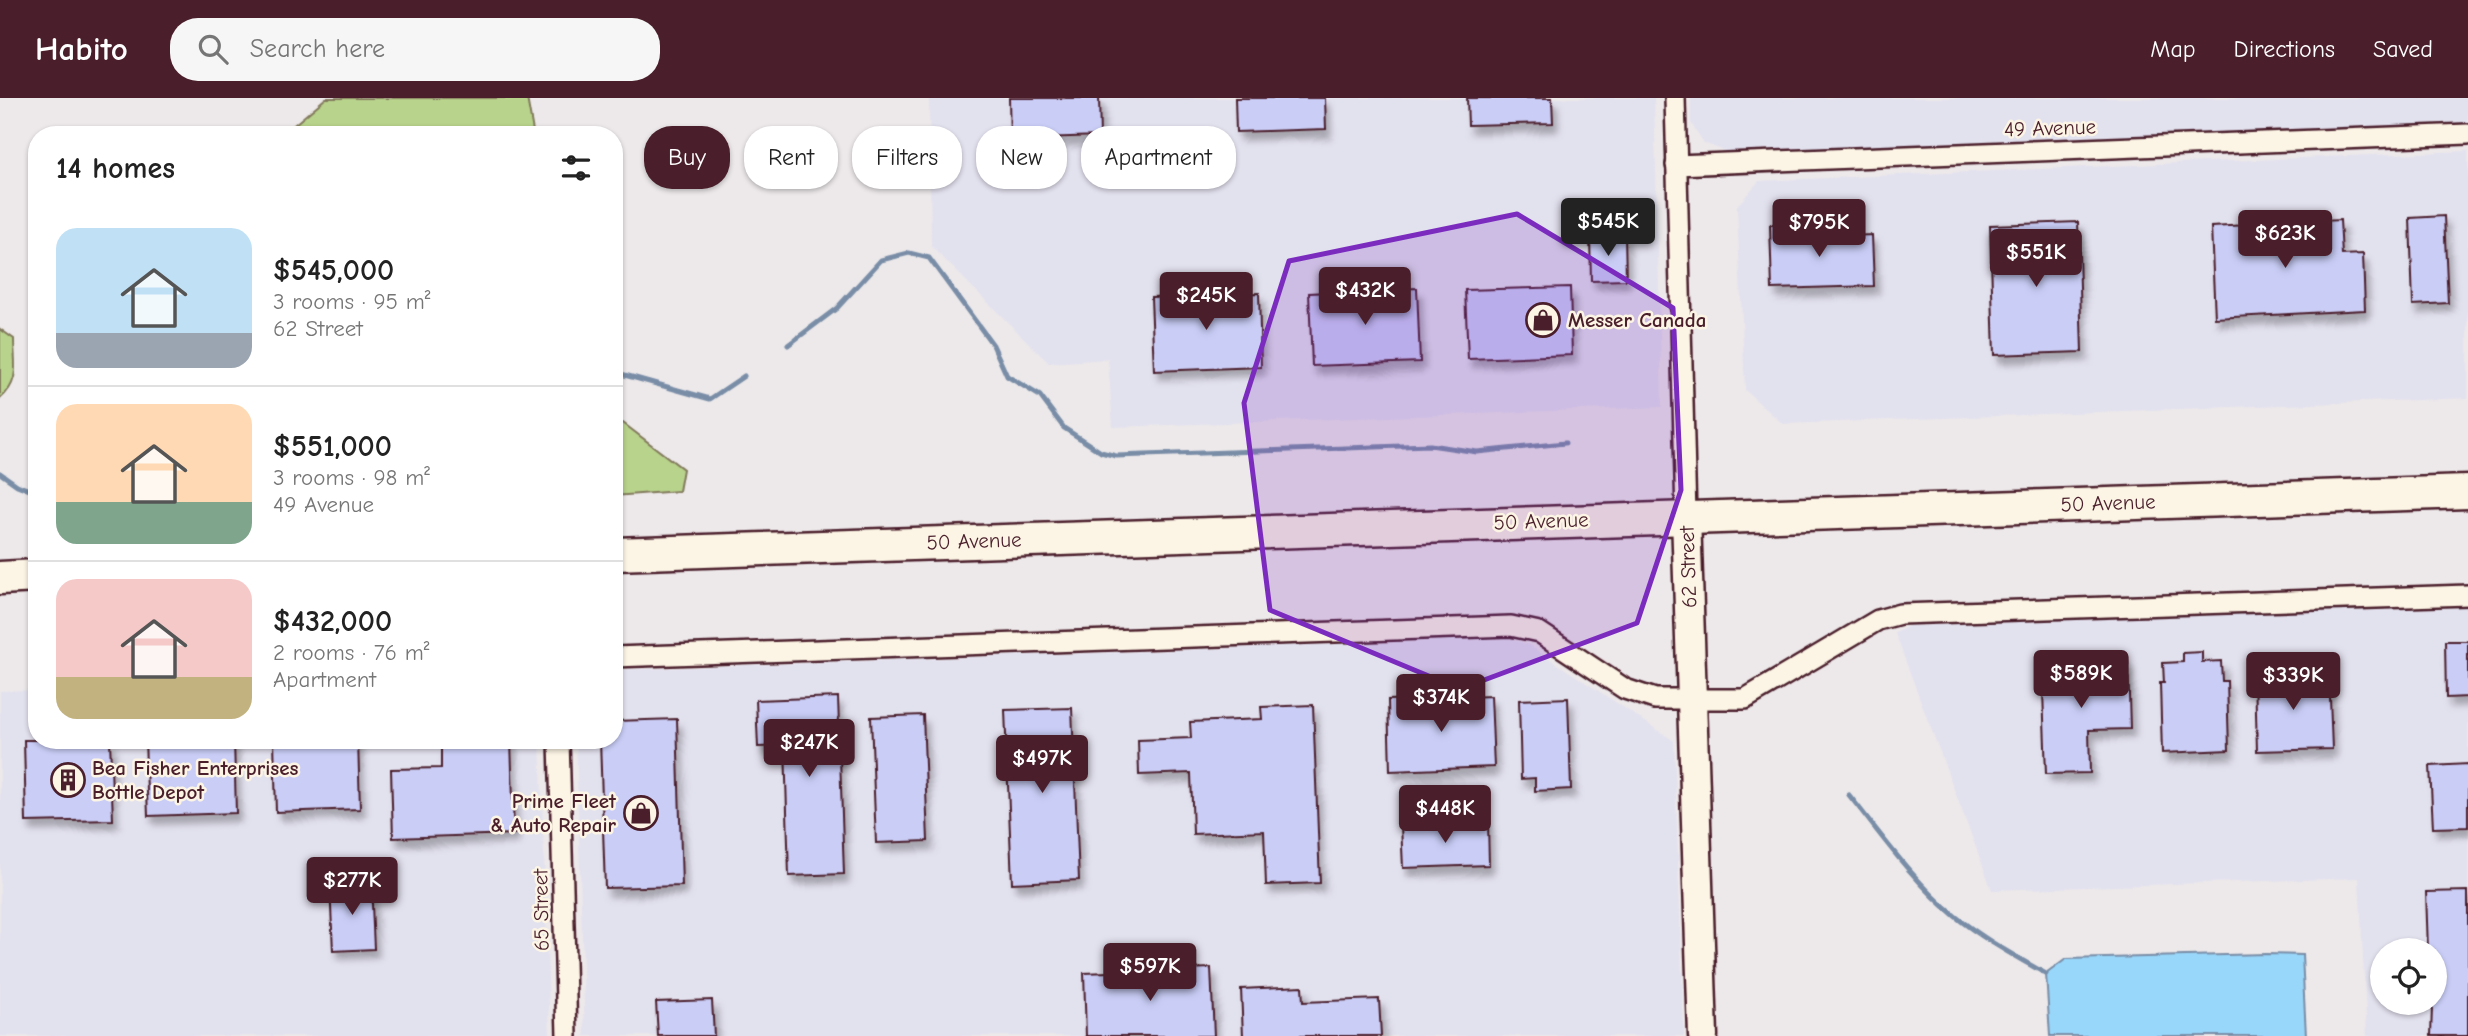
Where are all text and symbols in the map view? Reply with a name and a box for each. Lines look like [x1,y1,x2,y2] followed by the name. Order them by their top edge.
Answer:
[170,18,660,81] search box
[35,30,128,68] text: Habito
[194,30,232,68] icon: search
[250,34,385,64] text: Search here
[2150,35,2196,63] text: Map
[2234,35,2335,63] text: Directions
[2373,35,2433,63] text: Saved
[2003,114,2097,142] street label: 49 Avenue
[644,126,730,189] chip: Buy
[744,126,838,189] chip: Rent
[852,126,962,189] chip: Filters
[976,126,1067,189] chip: New
[1081,126,1236,189] chip: Apartment
[557,149,595,187] icon: filters
[56,151,175,186] text: 14 homes
[1559,198,1657,258] pin: $545K
[1770,200,1868,259] pin: $795K
[1577,207,1639,234] text: $545K
[1789,208,1849,235] text: $795K
[2236,211,2334,270] pin: $623K
[2254,219,2316,246] text: $623K
[1987,230,2085,289] pin: $551K
[2006,238,2066,265] text: $551K
[273,253,394,288] text: $545,000
[112,256,196,340] icon: home
[1316,268,1414,327] pin: $432K
[1157,272,1255,332] pin: $245K
[1335,276,1395,303] text: $432K
[1176,281,1236,308] text: $245K
[273,288,431,315] text: 3 rooms · 95 m²
[1524,301,1562,339] shop icon: Messer Canada
[1568,308,1706,332] place label: Messer Canada
[273,315,363,342] text: 62 Street
[273,429,392,464] text: $551,000
[112,432,196,516] icon: home
[273,464,430,491] text: 3 rooms · 98 m²
[2060,489,2156,517] street label: 50 Avenue
[273,491,374,518] text: 49 Avenue
[1493,507,1589,535] street label: 50 Avenue
[1675,525,1701,608] street label: 62 Street
[926,527,1022,555] street label: 50 Avenue
[273,604,392,639] text: $432,000
[112,607,196,691] icon: home
[273,639,429,666] text: 2 rooms · 76 m²
[2032,650,2130,710] pin: $589K
[2244,652,2342,712] pin: $339K
[2050,659,2112,686] text: $589K
[2262,661,2324,688] text: $339K
[273,666,376,693] text: Apartment
[1392,674,1490,734] pin: $374K
[1412,683,1470,710] text: $374K
[760,720,858,779] pin: $247K
[780,728,838,755] text: $247K
[993,736,1091,795] pin: $497K
[1012,744,1072,771] text: $497K
[92,756,299,804] place label: Bea Fisher Enterprises Bottle Depot
[49,761,87,799] building icon: Bea Fisher Enterprises Bottle Depot
[1396,786,1494,845] pin: $448K
[490,789,617,837] place label: Prime Fleet & Auto Repair
[622,794,660,832] shop icon: Prime Fleet & Auto Repair
[1415,794,1475,821] text: $448K
[303,858,401,917] pin: $277K
[323,866,381,893] text: $277K
[528,868,554,951] street label: 65 Street
[2370,938,2447,1015] map controls
[2370,938,2447,1015] button: locate
[1101,944,1199,1003] pin: $597K
[1119,952,1181,979] text: $597K

